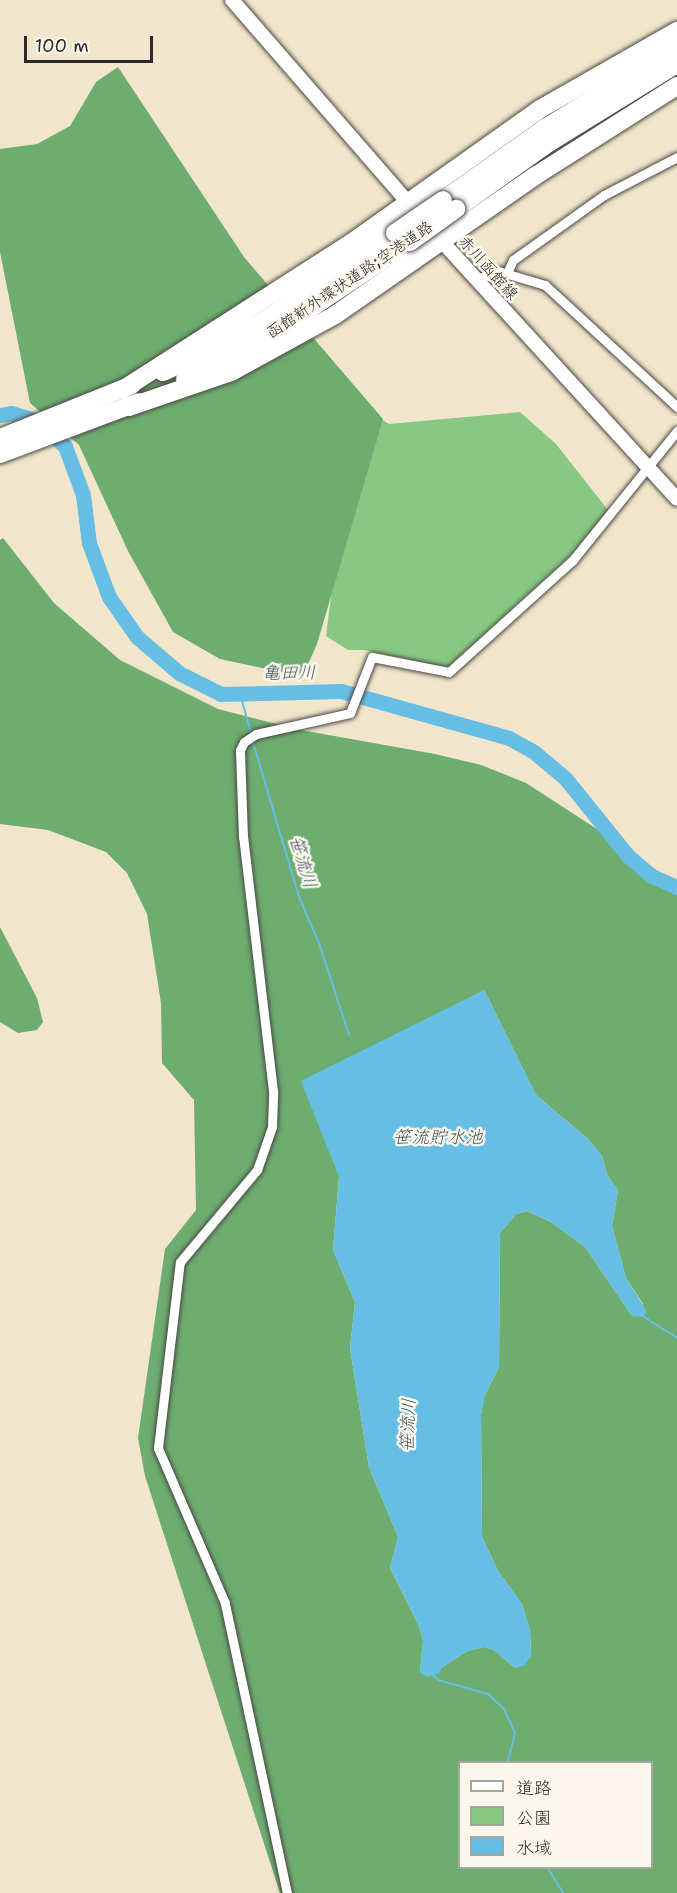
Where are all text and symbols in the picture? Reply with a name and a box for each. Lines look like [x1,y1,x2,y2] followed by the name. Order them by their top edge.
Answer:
[27,24,156,62] scale bar
[35,34,89,58] text: 100 m
[263,217,437,343] street label: 函館新外環状道路;空港道路
[454,232,522,304] street label: 赤川函館線
[262,662,316,684] water label: 亀田川
[285,833,321,891] water label: 笹流川
[393,1126,483,1148] water label: 笹流貯水池
[396,1398,420,1452] water label: 笹流川
[458,1761,653,1869] legend
[516,1776,552,1800] text: 道路
[516,1806,552,1830] text: 公園
[516,1836,552,1860] text: 水域

